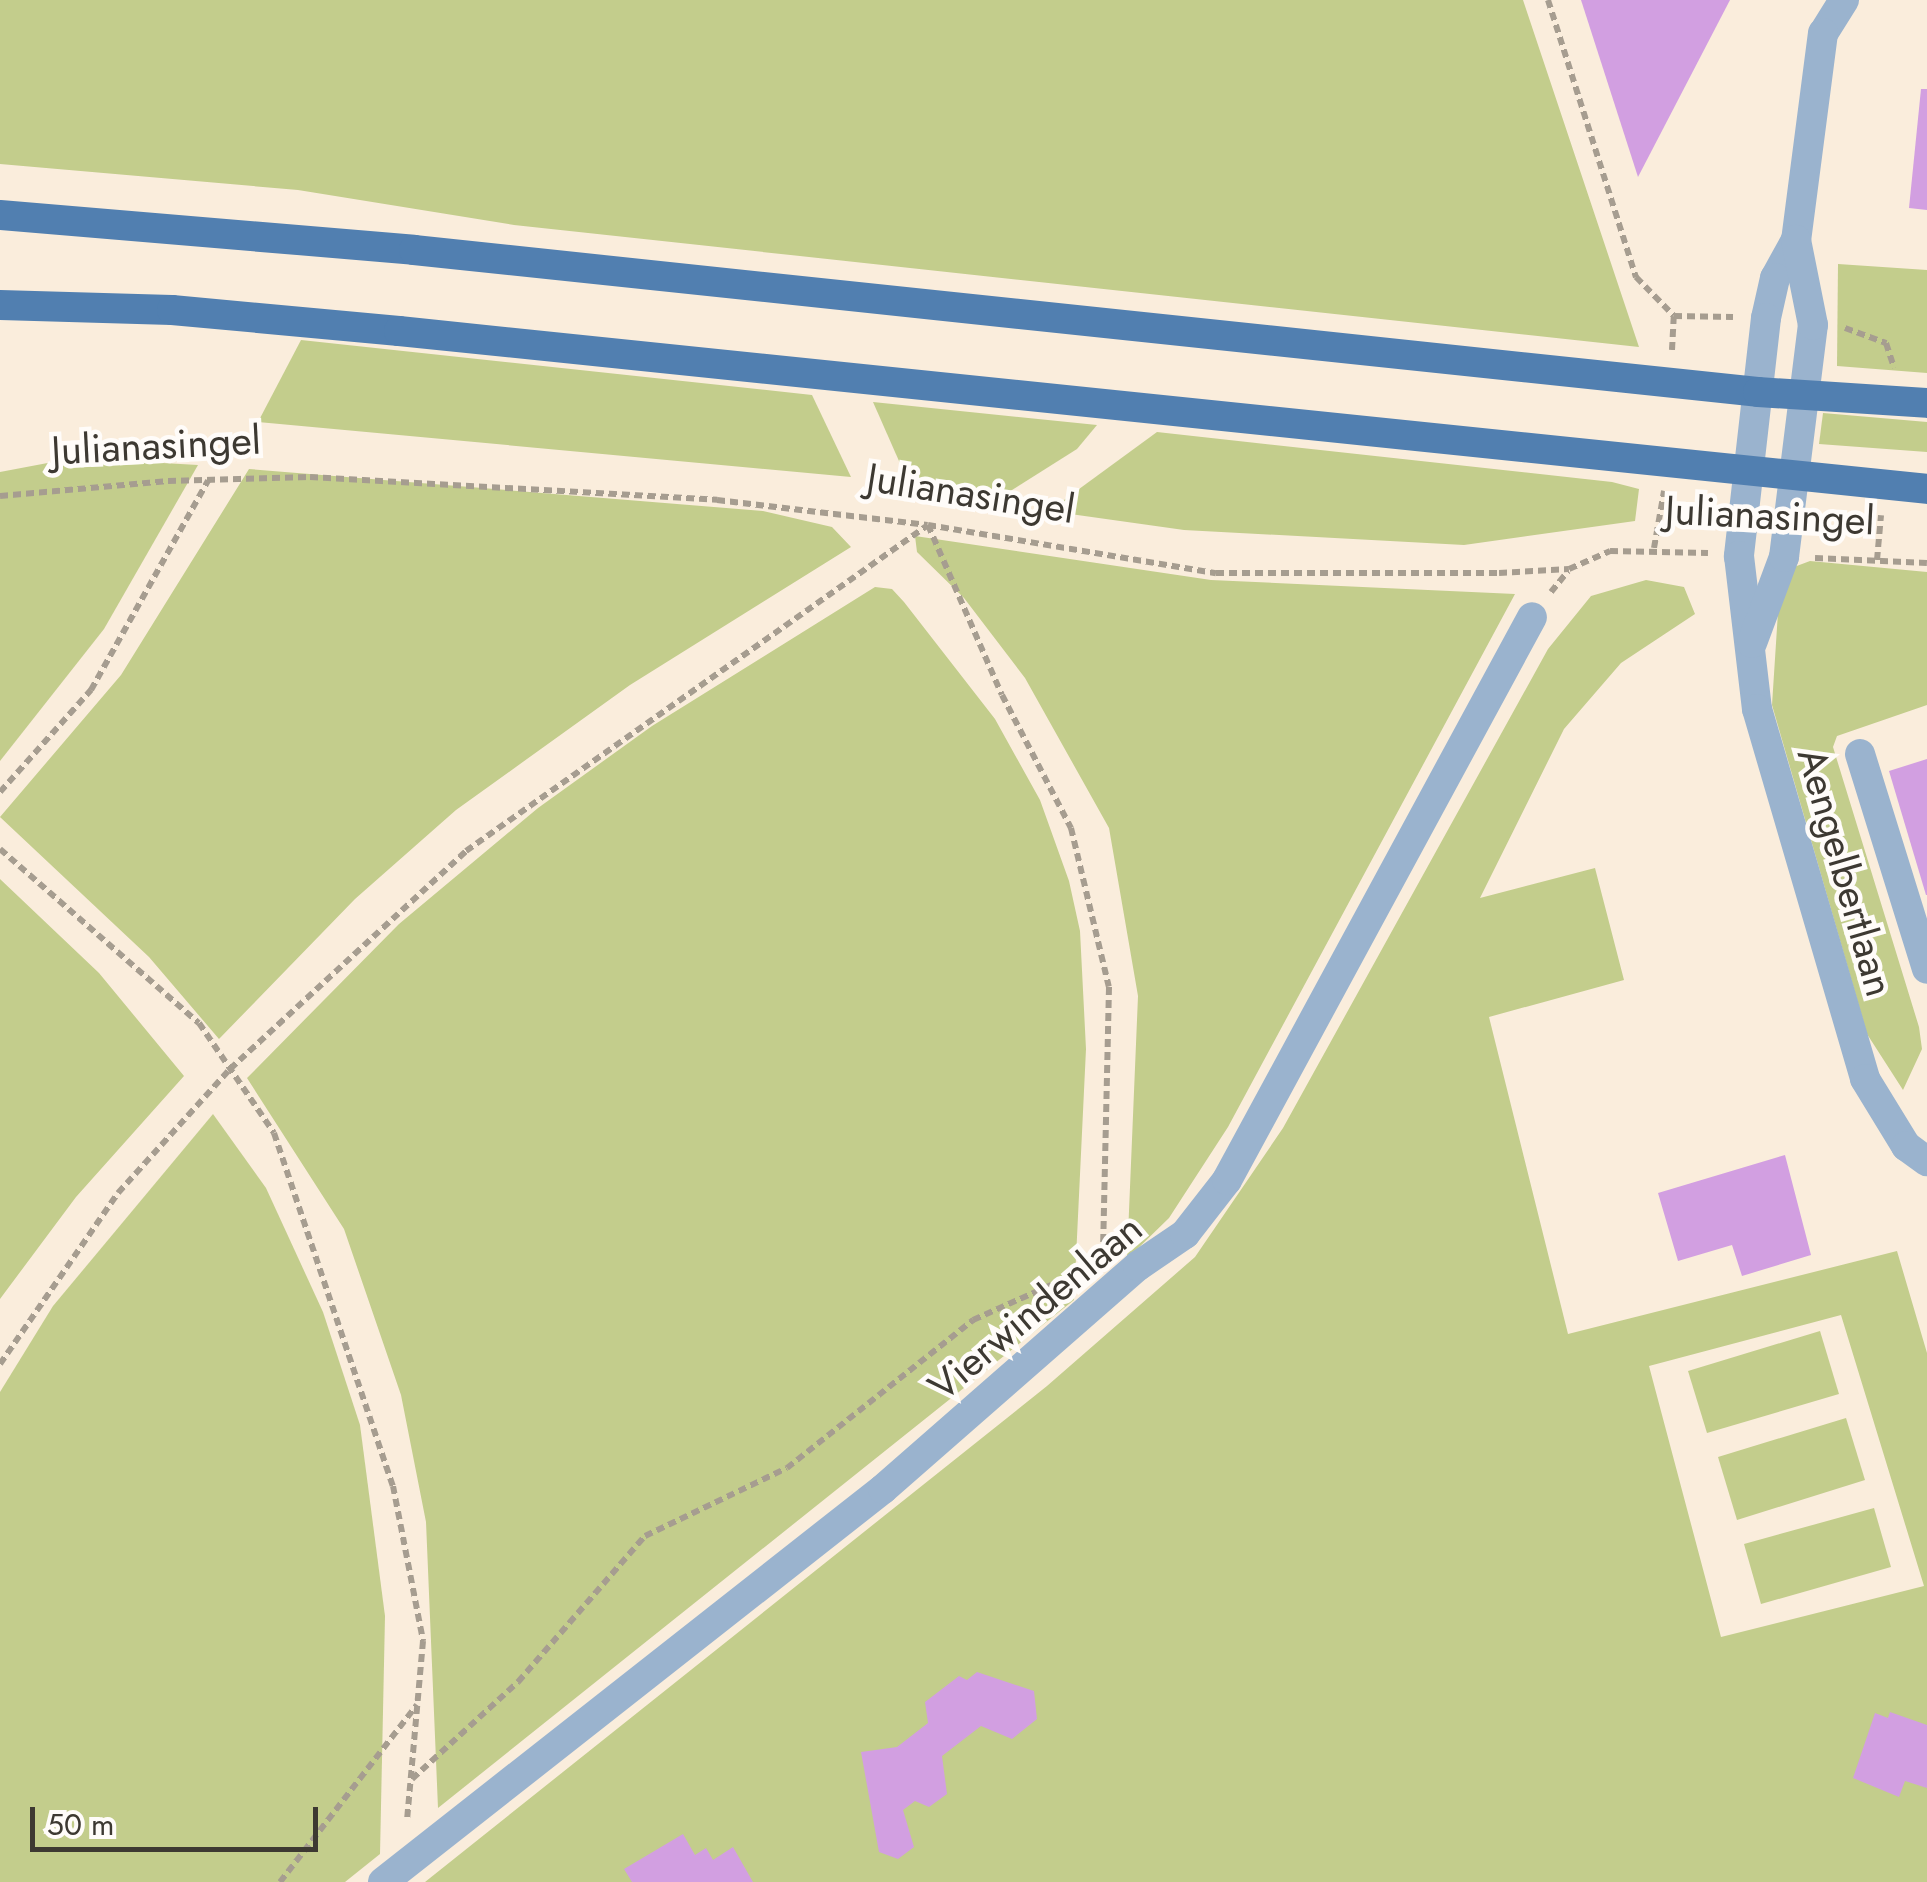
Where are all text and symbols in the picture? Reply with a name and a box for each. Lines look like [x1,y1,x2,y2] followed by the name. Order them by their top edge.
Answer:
[50,416,262,474] street label: Julianasingel
[864,453,1078,533] street label: Julianasingel
[1664,486,1876,544] street label: Julianasingel
[1788,742,1904,1002] street label: Aengelbertlaan
[918,1204,1152,1410] street label: Vierwindenlaan
[35,1787,322,1849] scale bar
[47,1803,114,1846] text: 50 m

